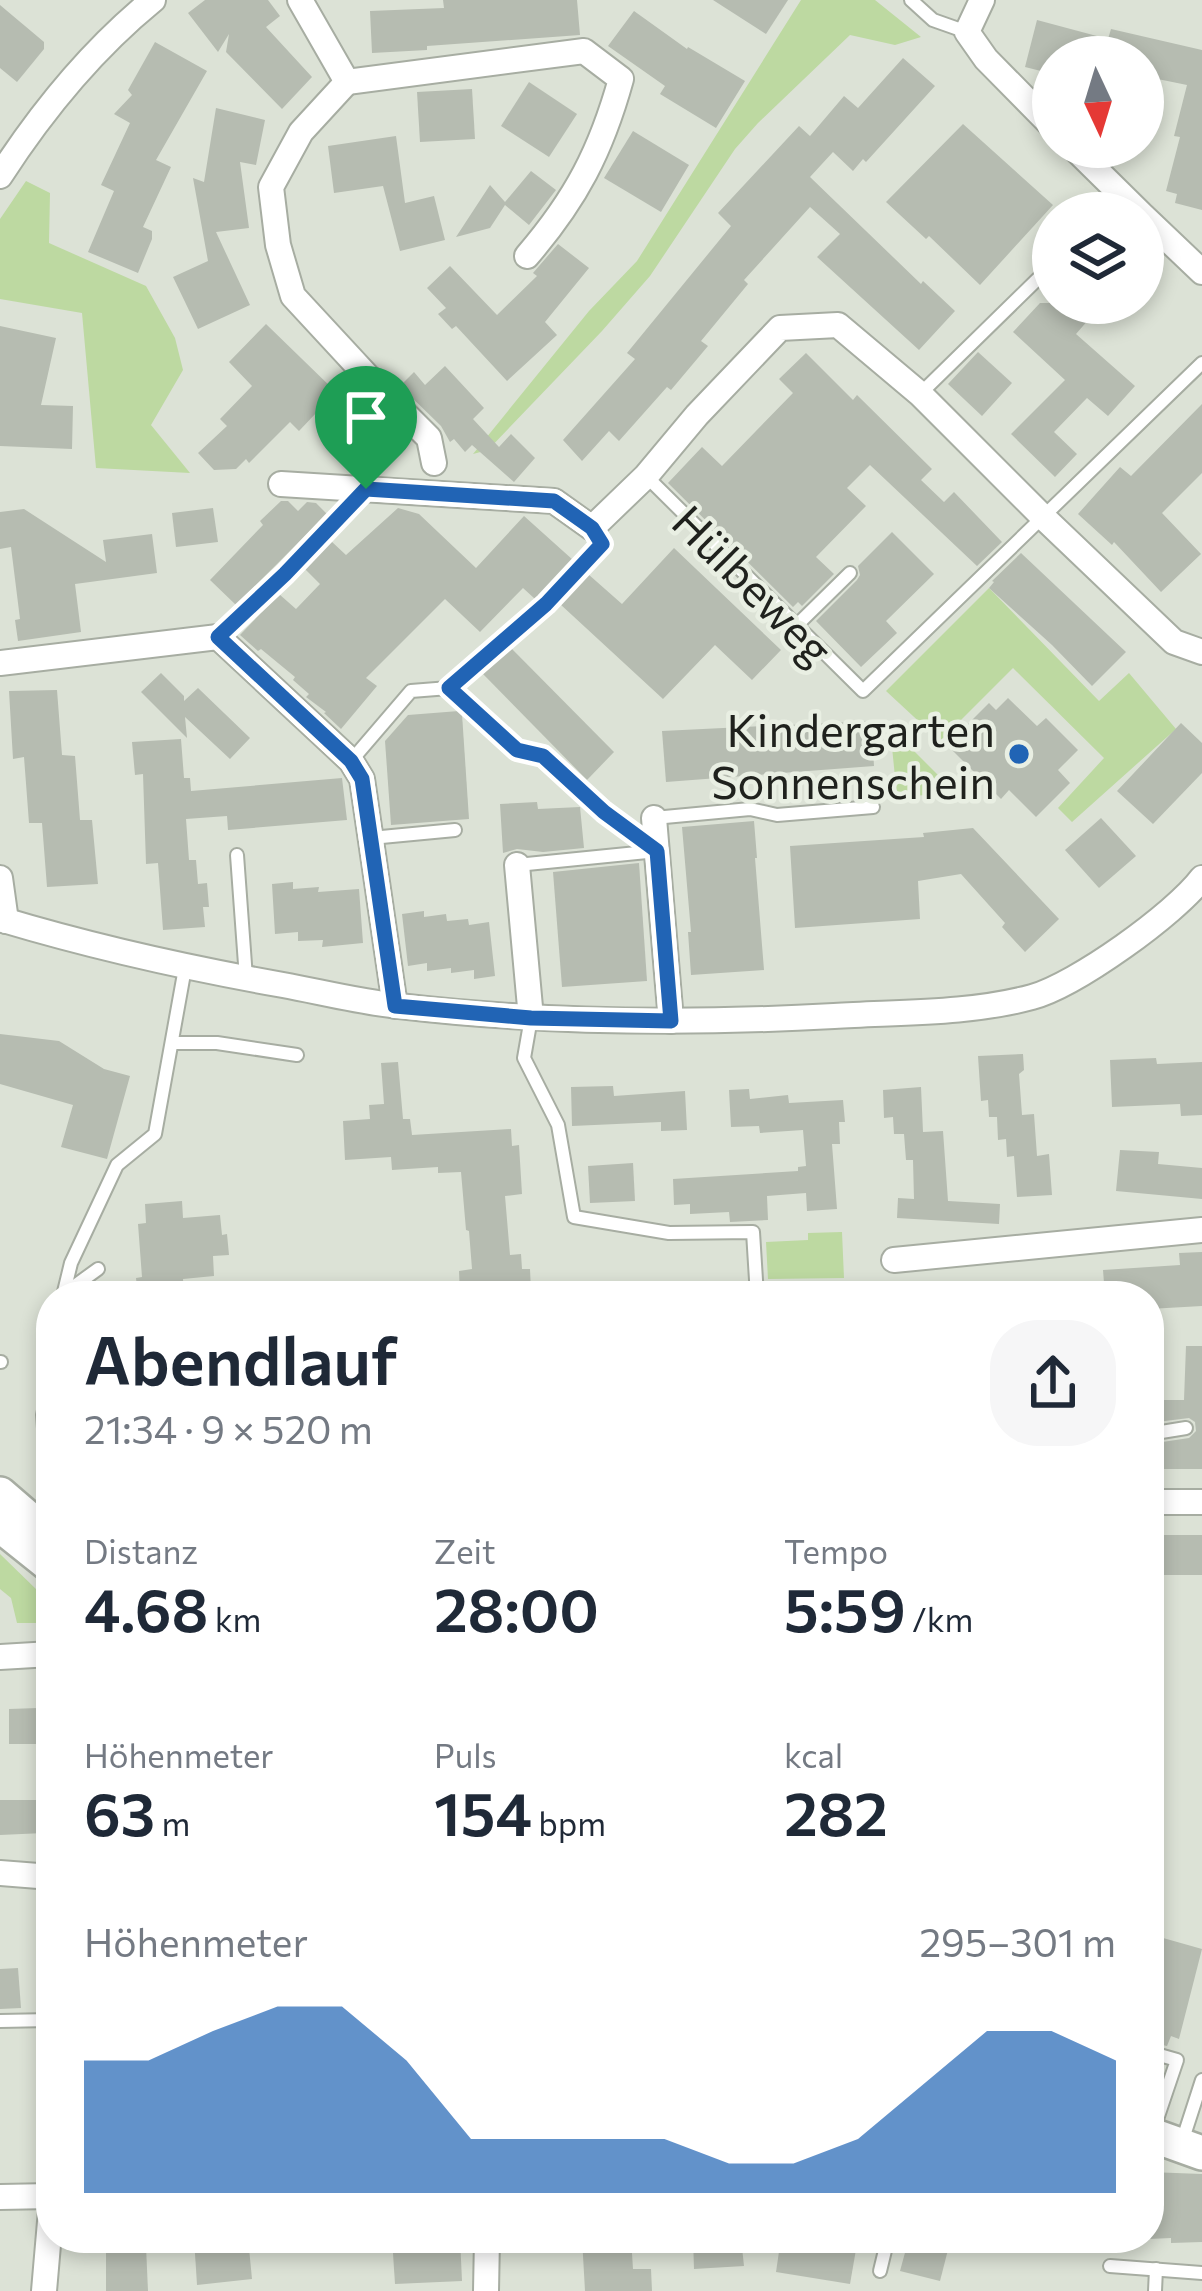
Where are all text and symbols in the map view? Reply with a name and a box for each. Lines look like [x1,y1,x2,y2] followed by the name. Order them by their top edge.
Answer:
[1032,36,1164,168] north arrow
[1032,36,1164,324] map controls
[1032,192,1164,324] button: layers
[315,366,417,489] pin
[333,384,399,450] icon: arrive
[663,493,845,675] street label: Hülbeweg
[711,701,995,808] place label: Kindergarten Sonnenschein
[1006,741,1032,767] marker: Kindergarten Sonnenschein
[84,1318,398,1399] text: Abendlauf
[990,1320,1116,1446] button: share
[84,1404,373,1452] text: 21:34 · 9 × 520 m
[84,1530,198,1571] text: Distanz
[434,1530,496,1571] text: Zeit
[784,1530,888,1571] text: Tempo
[84,1571,208,1644] text: 4.68
[434,1571,599,1644] text: 28:00
[784,1571,906,1644] text: 5:59
[208,1598,261,1639] text: km
[906,1598,973,1639] text: /km
[84,1734,274,1775] text: Höhenmeter
[434,1734,497,1775] text: Puls
[784,1734,843,1775] text: kcal
[84,1775,155,1848] text: 63
[434,1775,532,1848] text: 154
[784,1775,888,1848] text: 282
[155,1802,190,1843] text: m
[532,1802,606,1843] text: bpm
[84,1917,308,1965] text: Höhenmeter
[920,1917,1116,1965] text: 295–301 m

